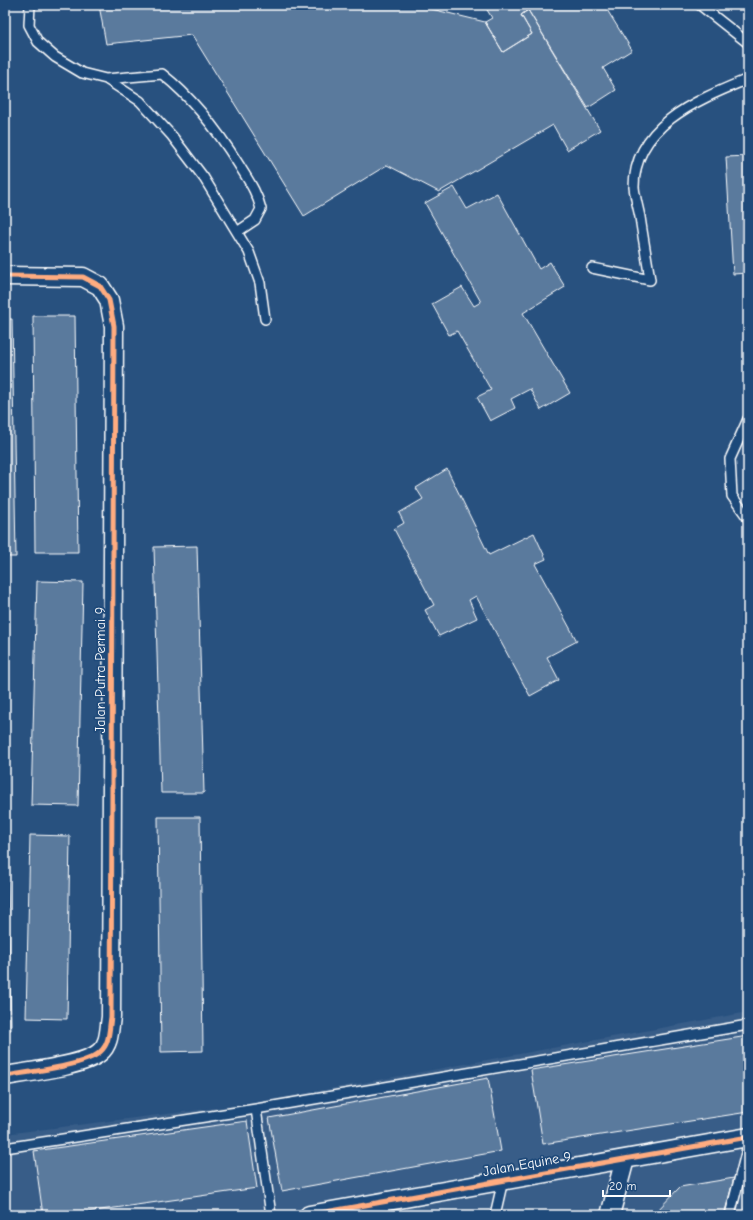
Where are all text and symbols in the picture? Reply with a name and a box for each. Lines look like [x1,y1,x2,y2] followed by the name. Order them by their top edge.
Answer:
[92,607,109,733] street label: Jalan Putra Permai 9
[482,1148,572,1180] street label: Jalan Equine 9
[603,1172,670,1198] scale bar
[609,1179,637,1193] text: 20 m

